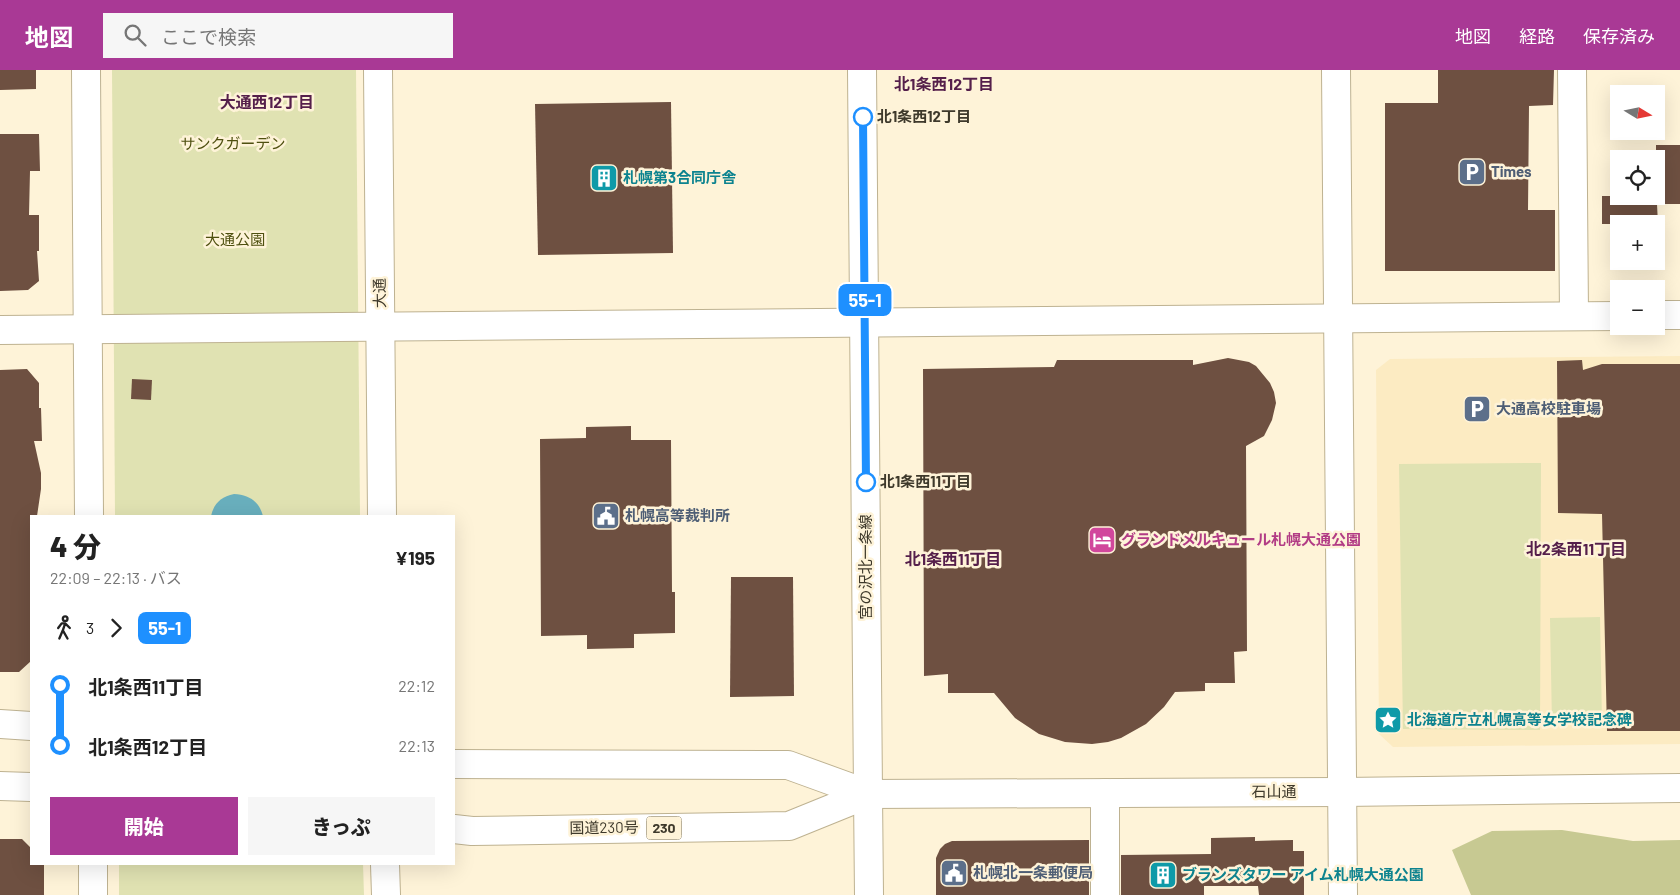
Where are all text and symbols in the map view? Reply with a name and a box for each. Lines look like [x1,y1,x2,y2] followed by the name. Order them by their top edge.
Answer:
[103,13,453,58] search box
[121,21,149,49] icon: search
[25,22,73,51] text: 地図
[161,25,256,48] text: ここで検索
[1455,25,1491,47] text: 地図
[1519,25,1555,47] text: 経路
[1583,25,1655,47] text: 保存済み
[894,74,994,93] district label: 北1条西12丁目
[1610,85,1665,140] north arrow
[1610,85,1665,335] map controls
[220,92,314,111] district label: 大通西12丁目
[853,107,873,127] marker: 北1条西12丁目
[877,107,971,125] place label: 北1条西12丁目
[180,134,286,152] park label: サンクガーデン
[1610,150,1665,205] button: locate
[1457,157,1487,187] parking icon: Times
[1491,162,1532,180] place label: Times
[589,163,619,193] building icon: 札幌第3合同庁舎
[623,168,737,186] place label: 札幌第3合同庁舎
[1610,215,1665,270] button: +
[205,230,265,248] park label: 大通公園
[370,278,388,308] street label: 大通
[1610,280,1665,335] button: −
[830,284,900,316] line badge: 55-1
[848,289,882,311] text: 55-1
[1462,394,1492,424] parking icon: 大通高校駐車場
[1496,399,1601,417] place label: 大通高校駐車場
[856,472,876,492] marker: 北1条西11丁目
[880,472,971,490] place label: 北1条西11丁目
[591,501,621,531] public building icon: 札幌高等裁判所
[625,506,730,524] place label: 札幌高等裁判所
[856,514,874,620] street label: 宮の沢北一条線
[1087,525,1117,555] hotel icon: グランドメルキュール札幌大通公園
[50,529,101,563] text: 4 分
[1121,530,1361,548] place label: グランドメルキュール札幌大通公園
[1526,539,1626,558] district label: 北2条西11丁目
[395,546,435,569] text: ¥195
[904,549,1002,568] district label: 北1条西11丁目
[50,568,182,587] text: 22:09 – 22:13 · バス
[50,614,78,642] icon: walk
[102,614,130,642] icon: forward
[148,617,181,639] text: 55-1
[86,618,94,637] text: 3
[88,675,203,698] text: 北1条西11丁目
[398,676,435,695] text: 22:12
[1373,705,1403,735] place icon: 北海道庁立札幌高等女学校記念碑
[1407,710,1632,728] place label: 北海道庁立札幌高等女学校記念碑
[88,735,207,758] text: 北1条西12丁目
[399,736,435,755] text: 22:13
[1251,782,1297,800] street label: 石山通
[50,797,238,855] button: 開始
[248,797,435,855] button: きっぷ
[646,816,682,840] road number: 230
[569,817,639,837] street label: 国道230号
[939,858,969,888] public building icon: 札幌北一条郵便局
[1148,860,1178,890] building icon: ブランズタワー アイム札幌大通公園
[973,863,1093,881] place label: 札幌北一条郵便局
[1182,865,1424,883] place label: ブランズタワー アイム札幌大通公園

